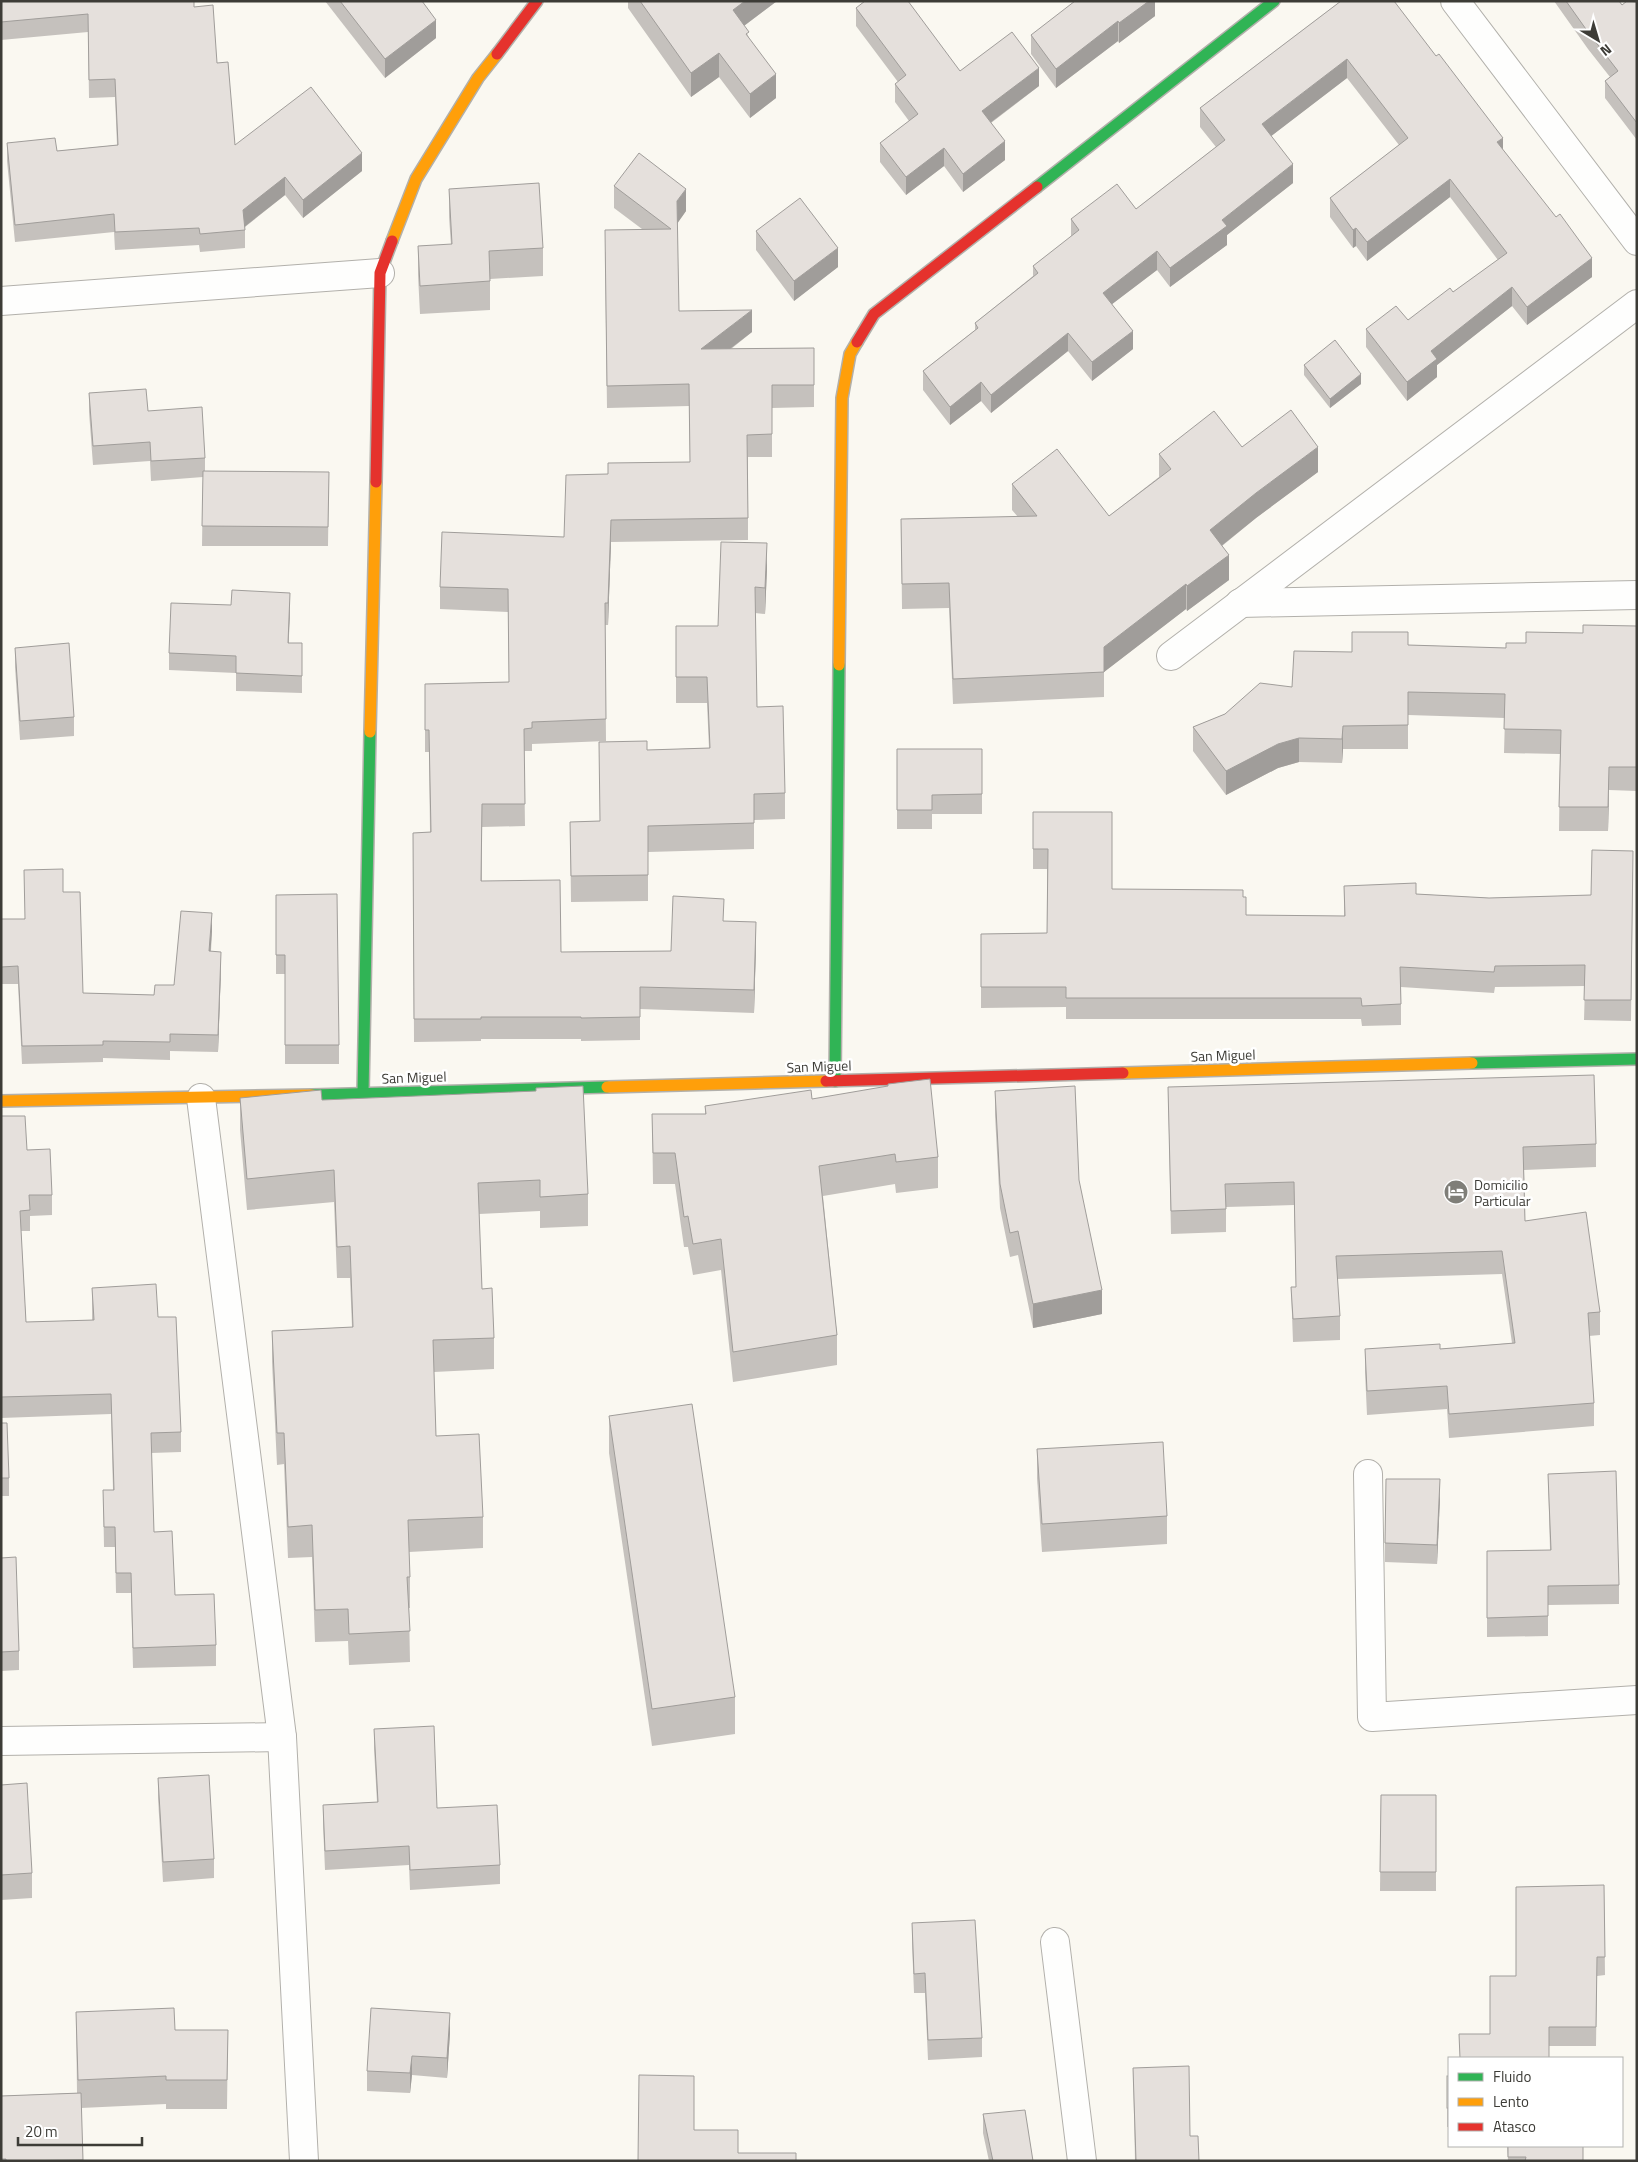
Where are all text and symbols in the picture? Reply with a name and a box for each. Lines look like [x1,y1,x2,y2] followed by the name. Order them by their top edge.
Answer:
[1573,15,1623,65] north arrow
[1596,39,1617,62] text: N
[1190,1043,1256,1067] street label: San Miguel
[786,1054,852,1078] street label: San Miguel
[381,1065,447,1089] street label: San Miguel
[1474,1174,1531,1211] place label: Domicilio Particular
[1443,1179,1469,1205] hotel icon: Domicilio Particular
[1448,2057,1623,2147] legend
[1493,2065,1532,2088] text: Fluido
[1493,2090,1529,2113] text: Lento
[18,2114,141,2146] scale bar
[1493,2115,1536,2138] text: Atasco
[25,2120,58,2143] text: 20 m

